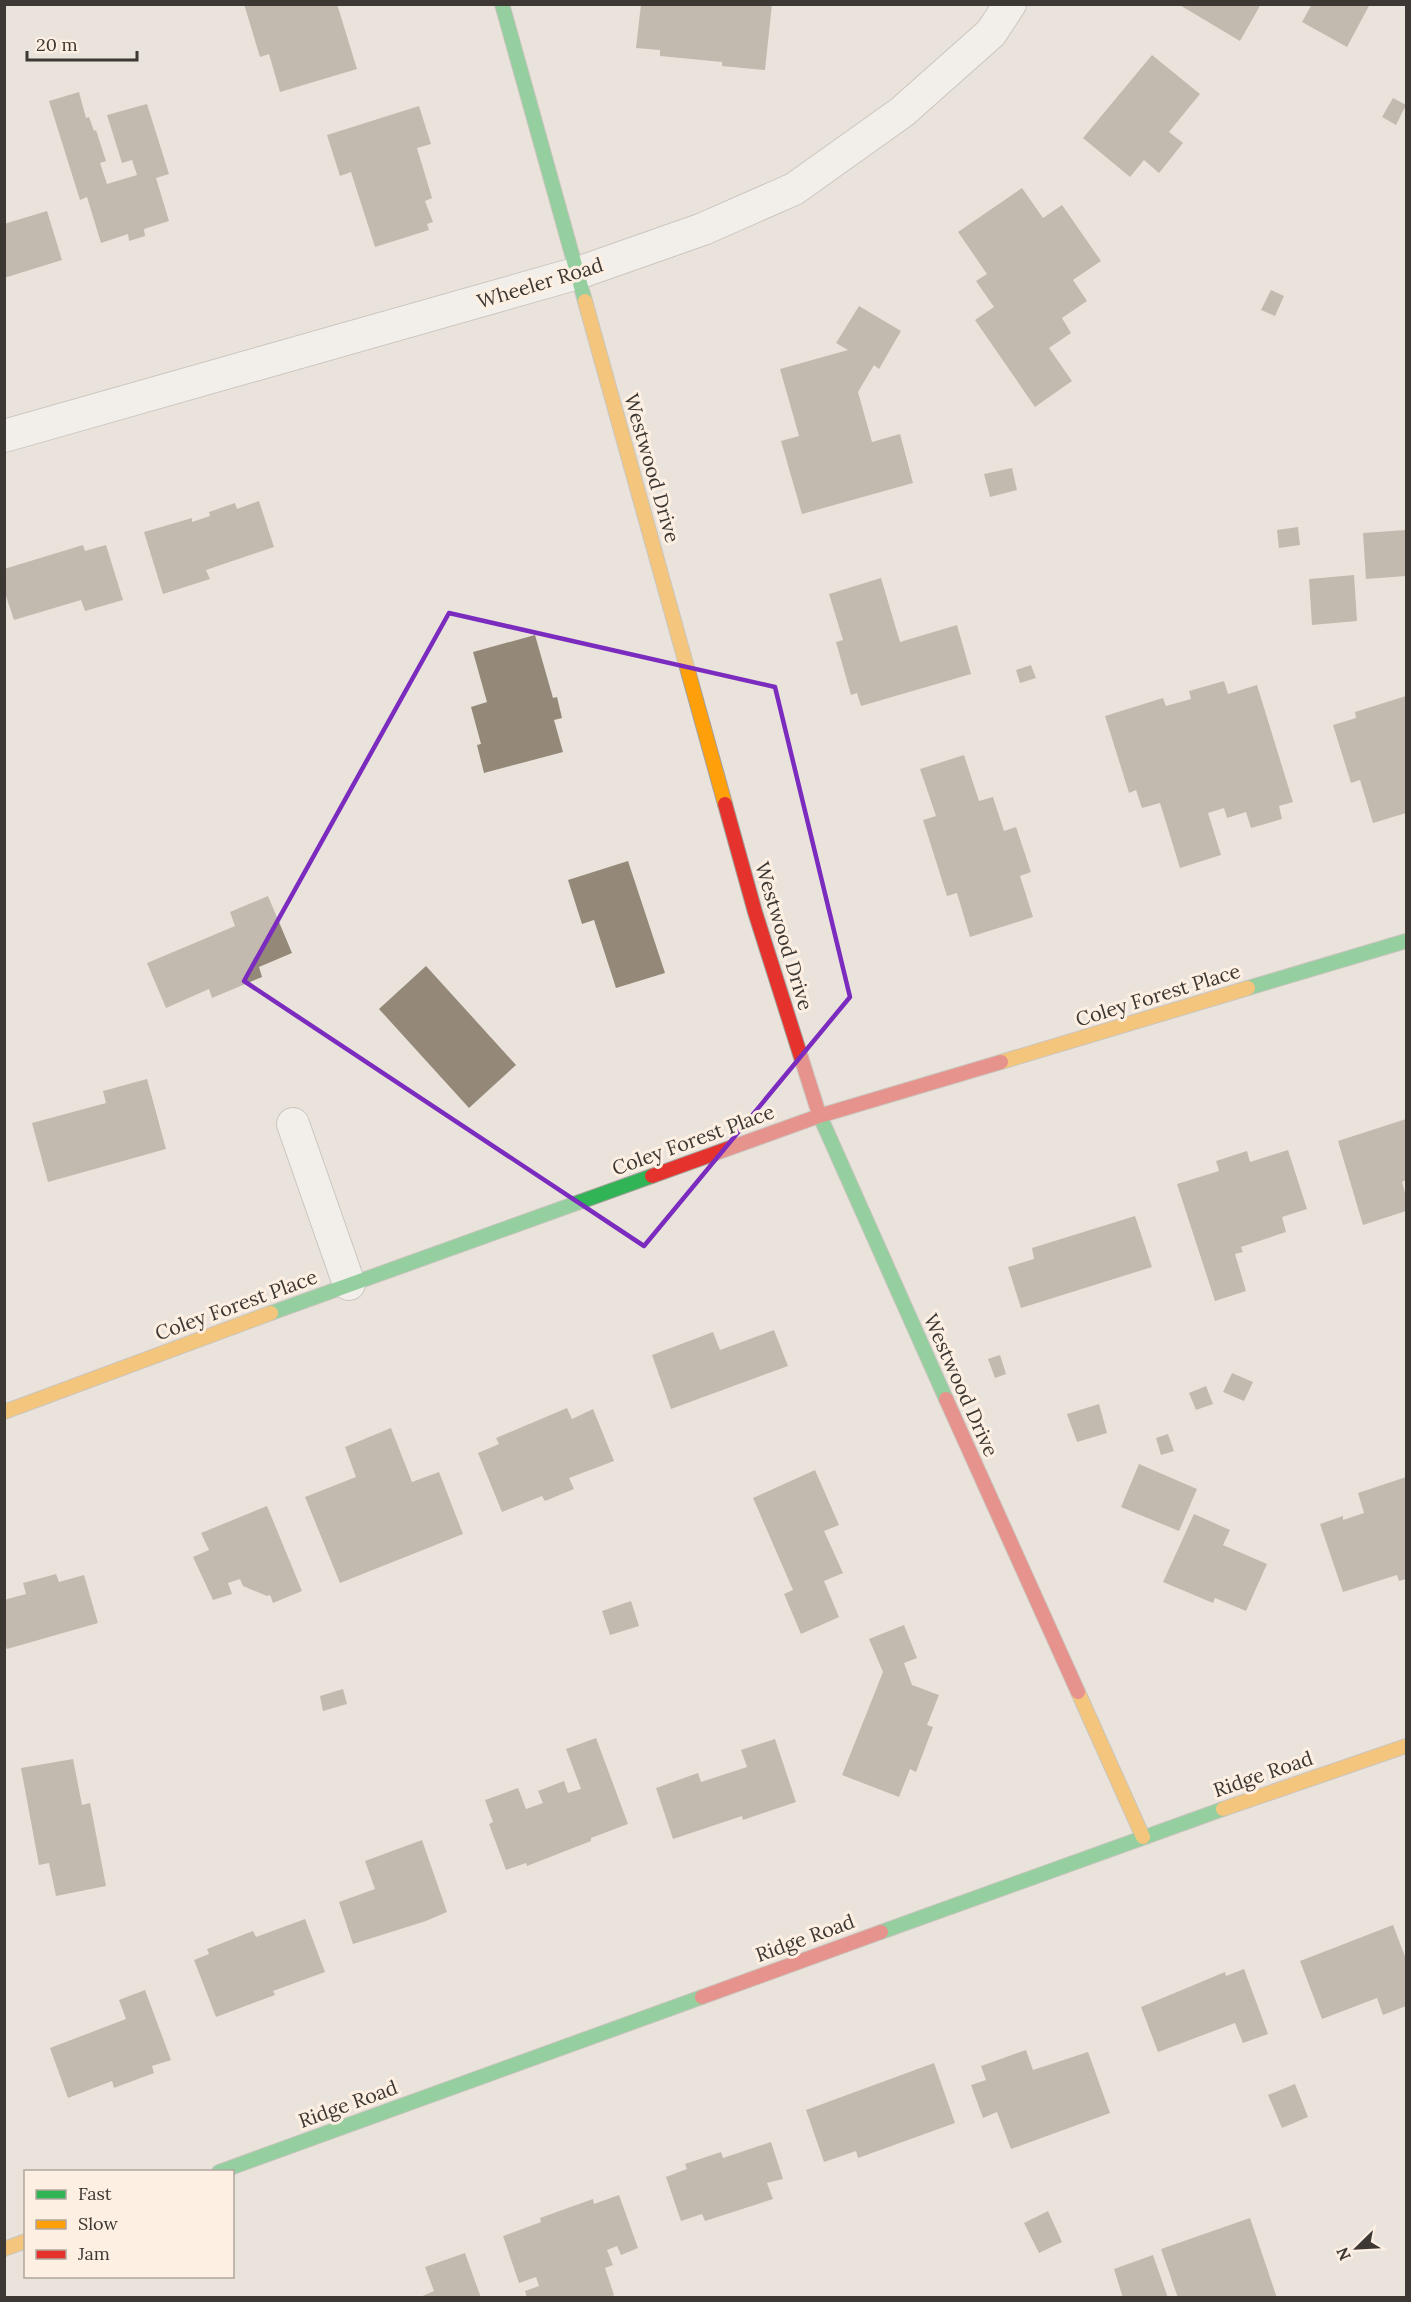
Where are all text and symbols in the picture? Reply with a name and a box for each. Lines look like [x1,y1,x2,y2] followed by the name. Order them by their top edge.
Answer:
[27,24,136,62] scale bar
[36,33,78,56] text: 20 m
[474,251,606,314] street label: Wheeler Road
[619,391,686,545] street label: Westwood Drive
[750,859,819,1013] street label: Westwood Drive
[1073,958,1243,1031] street label: Coley Forest Place
[608,1099,777,1180] street label: Coley Forest Place
[151,1264,320,1345] street label: Coley Forest Place
[919,1309,1004,1460] street label: Westwood Drive
[1210,1745,1316,1802] street label: Ridge Road
[752,1908,858,1967] street label: Ridge Road
[295,2074,401,2133] street label: Ridge Road
[24,2170,234,2278] legend
[78,2182,112,2205] text: Fast
[78,2212,118,2235] text: Slow
[1327,2218,1387,2278] north arrow
[77,2242,110,2265] text: Jam
[1332,2244,1355,2264] text: N

